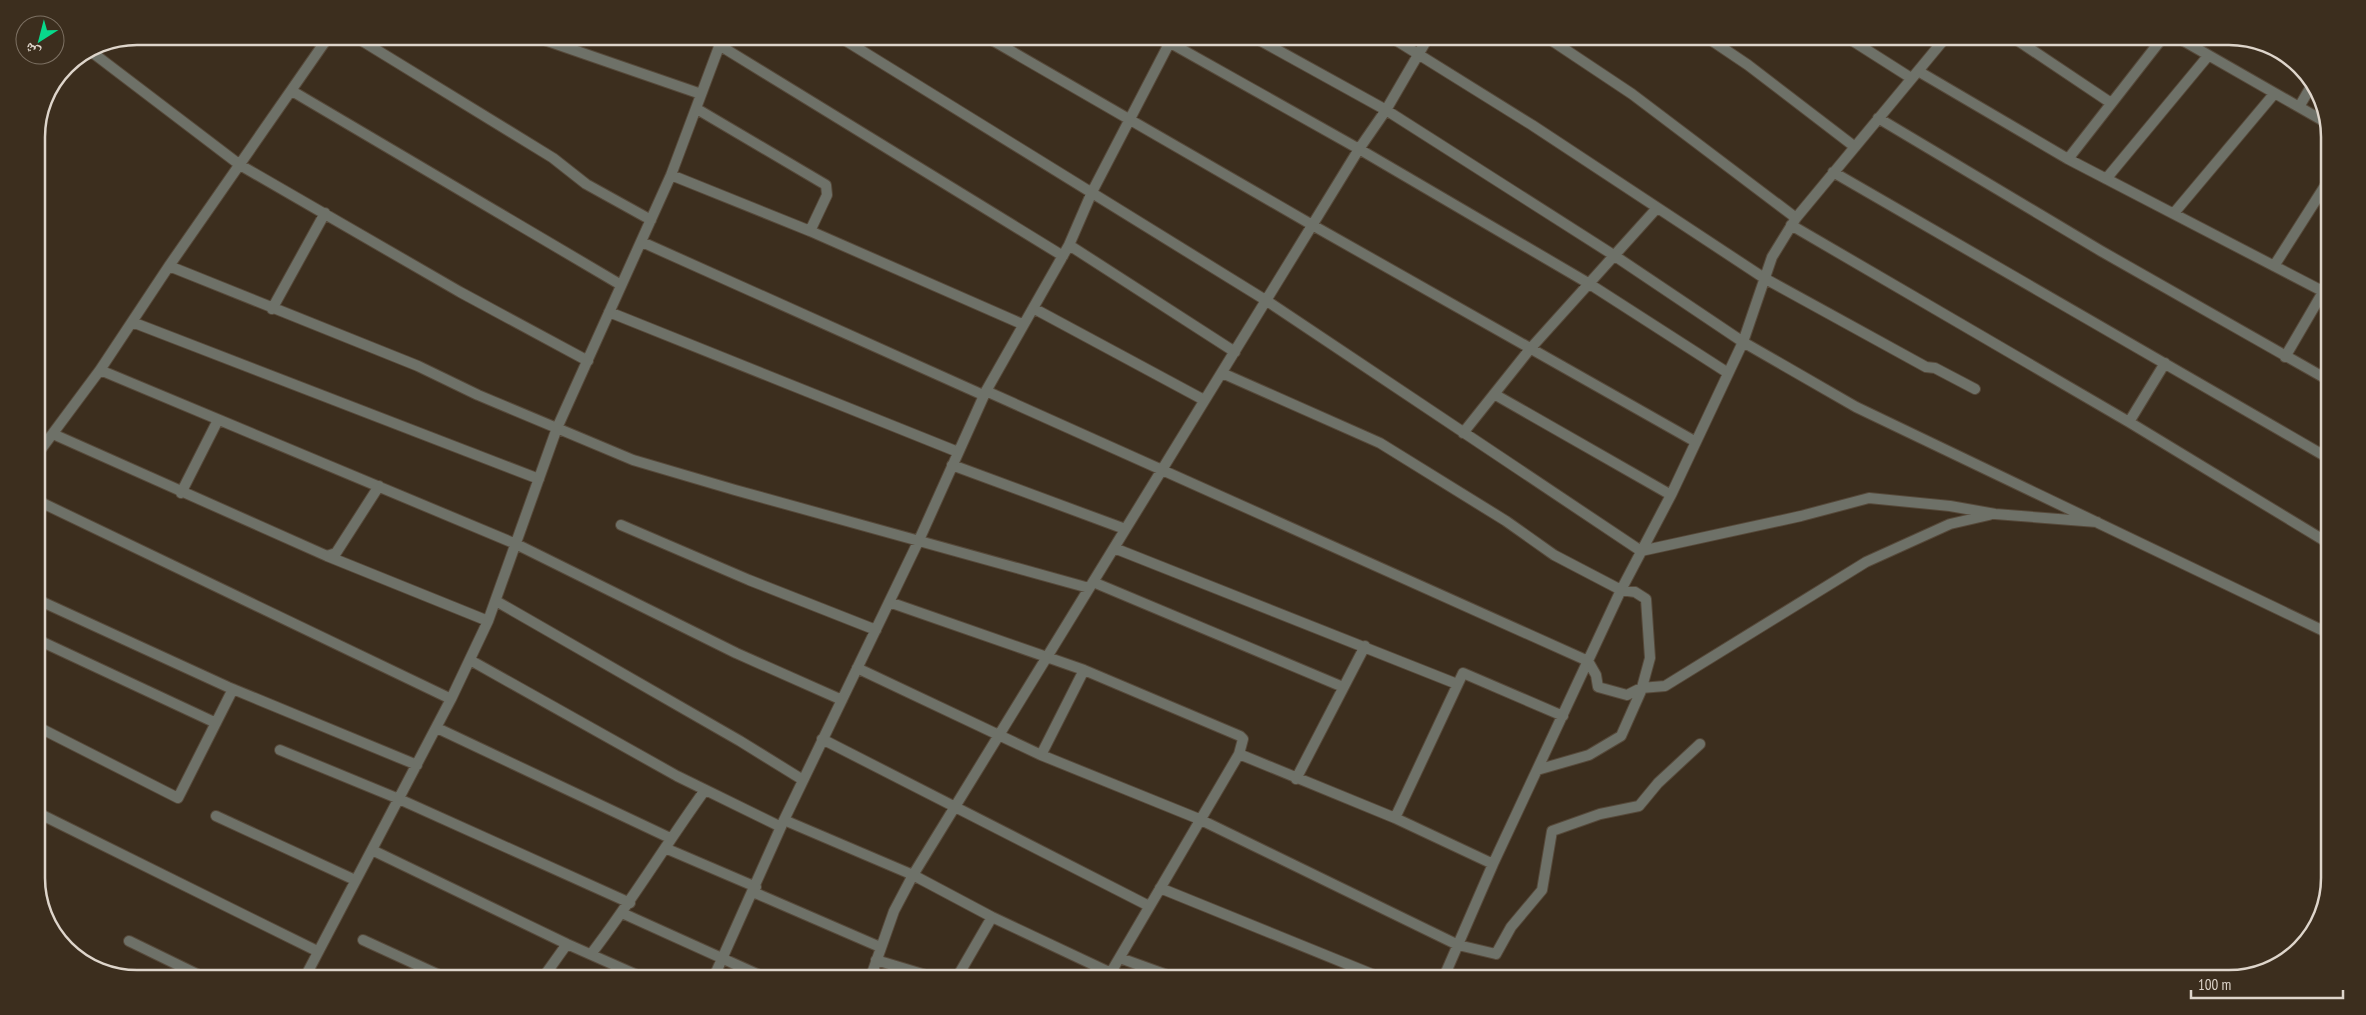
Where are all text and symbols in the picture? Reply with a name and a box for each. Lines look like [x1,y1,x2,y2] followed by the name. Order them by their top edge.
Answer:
[15,15,65,65] north arrow
[21,39,44,62] text: ش
[2191,968,2344,1000] scale bar
[2198,975,2231,994] text: 100 m

